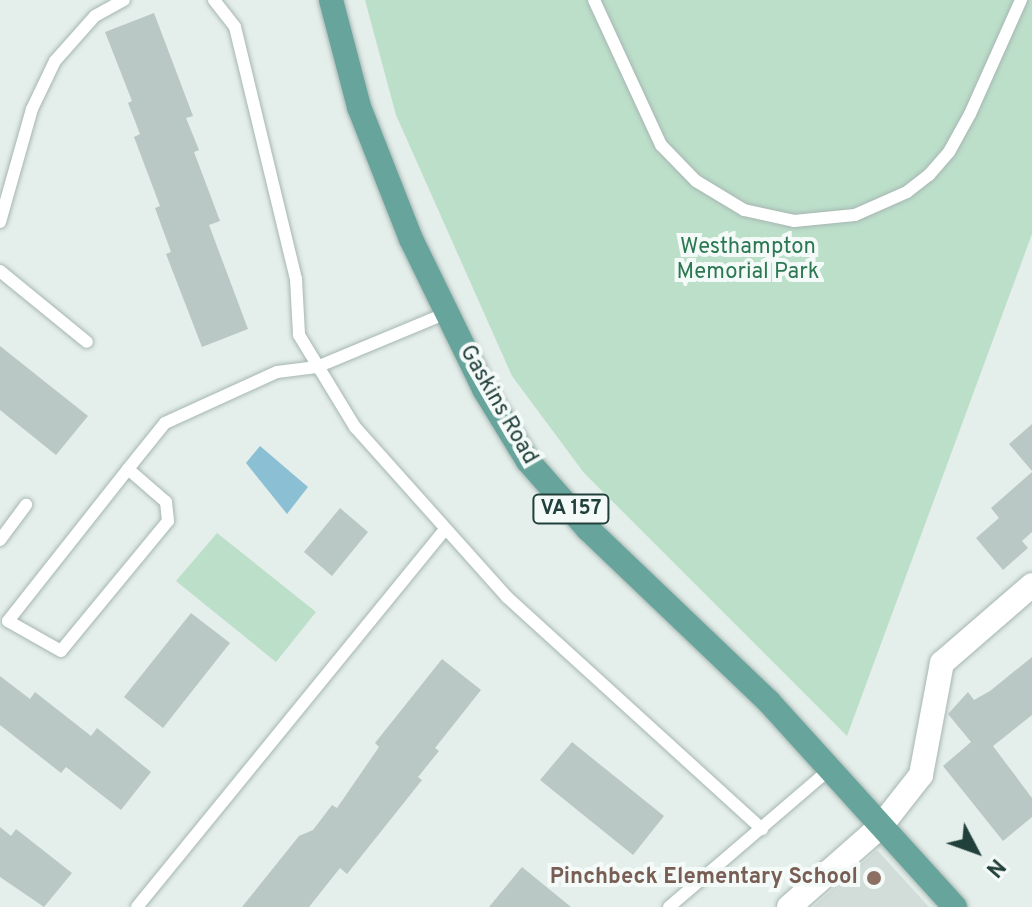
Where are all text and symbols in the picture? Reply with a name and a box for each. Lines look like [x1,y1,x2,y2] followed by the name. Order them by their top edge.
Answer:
[677,234,819,286] park label: Westhampton Memorial Park
[453,341,543,469] street label: Gaskins Road
[531,493,611,525] road number: VA 157
[936,811,1016,891] north arrow
[979,852,1010,882] text: N
[550,865,858,891] place label: Pinchbeck Elementary School
[865,869,883,887] marker: Pinchbeck Elementary School

